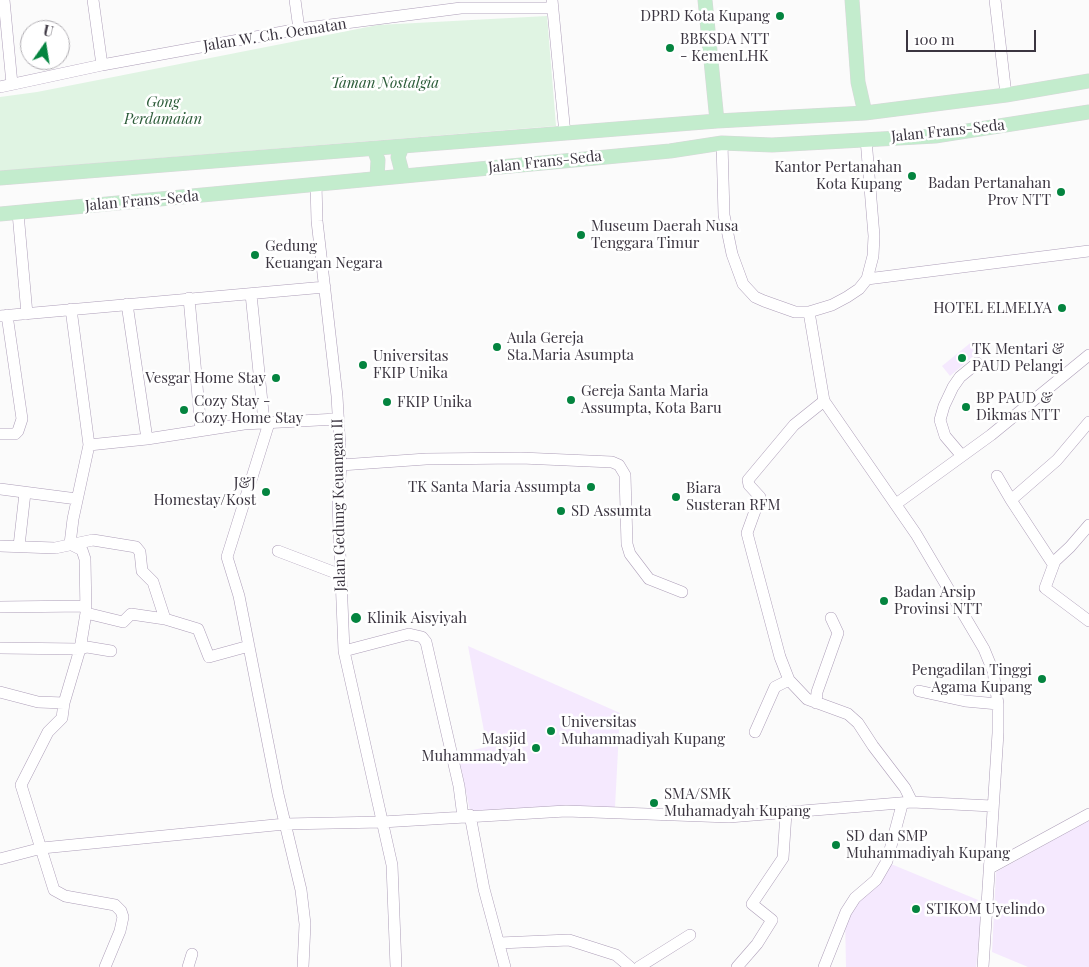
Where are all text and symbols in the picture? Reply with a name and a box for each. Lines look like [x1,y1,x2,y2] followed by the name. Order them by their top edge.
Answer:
[640,7,770,25] place label: DPRD Kota Kupang
[774,10,786,22] marker: DPRD Kota Kupang
[202,15,348,55] street label: Jalan W. Ch. Oematan
[20,20,70,70] north arrow
[909,20,1039,52] scale bar
[41,21,55,41] text: U
[914,29,955,49] text: 100 m
[680,30,769,65] place label: BBKSDA NTT - KemenLHK
[664,42,676,54] marker: BBKSDA NTT - KemenLHK
[331,74,439,92] park label: Taman Nostalgia
[124,93,202,128] park label: Gong Perdamaian
[890,116,1006,146] street label: Jalan Frans-Seda
[487,147,603,177] street label: Jalan Frans-Seda
[774,158,902,193] place label: Kantor Pertanahan Kota Kupang
[906,170,918,182] marker: Kantor Pertanahan Kota Kupang
[928,174,1051,209] place label: Badan Pertanahan Prov NTT
[1055,186,1067,198] marker: Badan Pertanahan Prov NTT
[84,187,200,215] street label: Jalan Frans-Seda
[591,217,738,252] place label: Museum Daerah Nusa Tenggara Timur
[575,229,587,241] marker: Museum Daerah Nusa Tenggara Timur
[265,237,383,272] place label: Gedung Keuangan Negara
[249,249,261,261] marker: Gedung Keuangan Negara
[933,299,1052,317] place label: HOTEL ELMELYA
[1056,302,1068,314] marker: HOTEL ELMELYA
[507,329,634,364] place label: Aula Gereja Sta.Maria Asumpta
[972,340,1064,375] place label: TK Mentari & PAUD Pelangi
[491,341,503,353] marker: Aula Gereja Sta.Maria Asumpta
[373,347,448,382] place label: Universitas FKIP Unika
[956,352,968,364] marker: TK Mentari & PAUD Pelangi
[357,359,369,371] marker: Universitas FKIP Unika
[145,369,266,387] place label: Vesgar Home Stay
[270,372,282,384] marker: Vesgar Home Stay
[581,382,722,417] place label: Gereja Santa Maria Assumpta, Kota Baru
[976,389,1060,424] place label: BP PAUD & Dikmas NTT
[194,392,303,427] place label: Cozy Stay - Cozy Home Stay
[397,393,472,411] place label: FKIP Unika
[565,394,577,406] marker: Gereja Santa Maria Assumpta, Kota Baru
[381,396,393,408] marker: FKIP Unika
[960,401,972,413] marker: BP PAUD & Dikmas NTT
[178,404,190,416] marker: Cozy Stay - Cozy Home Stay
[328,418,350,592] street label: Jalan Gedung Keuangan II
[153,474,256,509] place label: J&J Homestay/Kost
[408,478,581,496] place label: TK Santa Maria Assumpta
[686,479,781,514] place label: Biara Susteran RFM
[585,481,597,493] marker: TK Santa Maria Assumpta
[260,486,272,498] marker: J&J Homestay/Kost
[670,491,682,503] marker: Biara Susteran RFM
[571,502,651,520] place label: SD Assumta
[555,505,567,517] marker: SD Assumta
[894,583,982,618] place label: Badan Arsip Provinsi NTT
[878,595,890,607] marker: Badan Arsip Provinsi NTT
[367,609,467,627] place label: Klinik Aisyiyah
[349,611,363,625] marker: Klinik Aisyiyah
[911,661,1032,696] place label: Pengadilan Tinggi Agama Kupang
[1036,673,1048,685] marker: Pengadilan Tinggi Agama Kupang
[561,713,725,748] place label: Universitas Muhammadiyah Kupang
[545,725,557,737] marker: Universitas Muhammadiyah Kupang
[422,730,526,765] place label: Masjid Muhammadyah
[530,742,542,754] marker: Masjid Muhammadyah
[664,785,810,820] place label: SMA/SMK Muhamadyah Kupang
[648,797,660,809] marker: SMA/SMK Muhamadyah Kupang
[846,827,1010,862] place label: SD dan SMP Muhammadiyah Kupang
[830,839,842,851] marker: SD dan SMP Muhammadiyah Kupang
[926,900,1045,918] place label: STIKOM Uyelindo
[910,903,922,915] marker: STIKOM Uyelindo

